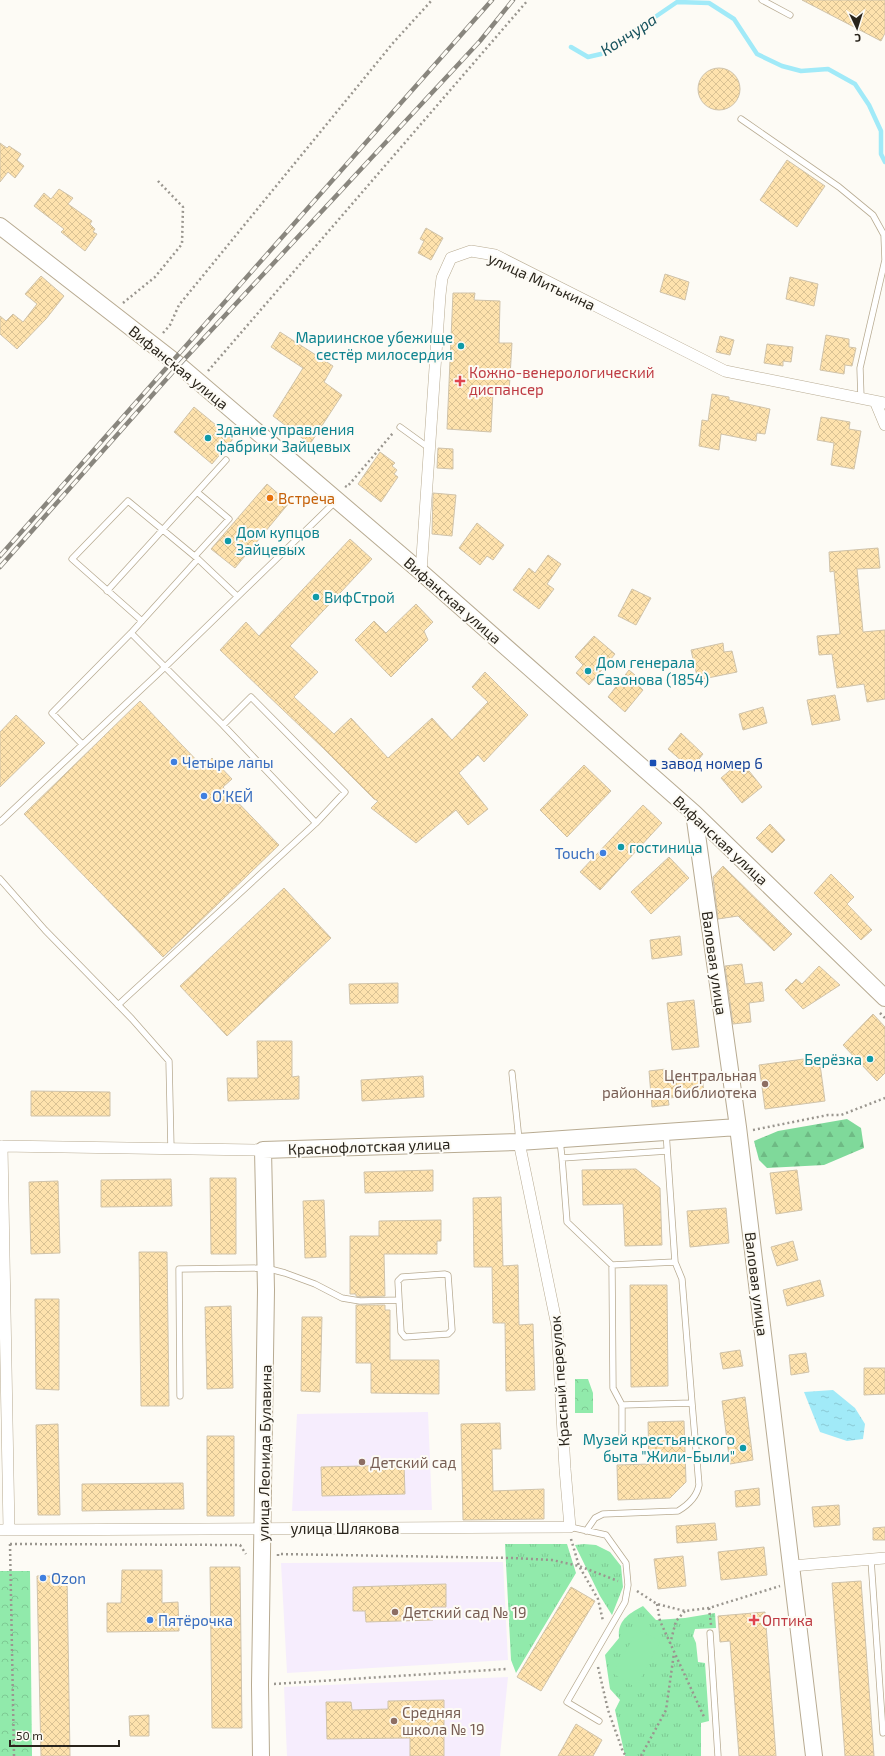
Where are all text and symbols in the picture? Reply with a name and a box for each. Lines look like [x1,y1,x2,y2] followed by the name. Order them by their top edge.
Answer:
[837,8,877,48] north arrow
[596,9,660,59] water label: Кончура
[854,32,861,45] text: С
[485,248,598,315] street label: улица Митькина
[125,321,232,413] street label: Вифанская улица
[295,328,453,363] place label: Мариинское убежище сестёр милосердия
[456,341,466,351] marker: Мариинское убежище сестёр милосердия
[469,363,655,398] place label: Кожно-венерологический диспансер
[454,375,466,387] marker: Кожно-венерологический диспансер
[216,420,354,455] place label: Здание управления фабрики Зайцевых
[203,433,213,443] marker: Здание управления фабрики Зайцевых
[278,489,335,507] place label: Встреча
[265,493,275,503] marker: Встреча
[236,523,320,558] place label: Дом купцов Зайцевых
[223,536,233,546] marker: Дом купцов Зайцевых
[400,553,505,648] street label: Вифанская улица
[324,588,395,606] place label: ВифСтрой
[311,592,321,602] marker: ВифСтрой
[596,653,709,688] place label: Дом генерала Сазонова (1854)
[583,666,593,676] marker: Дом генерала Сазонова (1854)
[182,753,274,771] place label: Четыре лапы
[661,754,763,772] place label: завод номер 6
[169,757,179,767] marker: Четыре лапы
[648,758,658,768] marker: завод номер 6
[212,787,253,805] place label: О’КЕЙ
[199,791,209,801] marker: О’КЕЙ
[669,791,772,889] street label: Вифанская улица
[629,838,703,856] place label: гостиница
[616,842,626,852] marker: гостиница
[555,844,595,862] place label: Touch
[598,848,608,858] marker: Touch
[698,910,731,1016] street label: Валовая улица
[804,1050,862,1068] place label: Берёзка
[865,1054,875,1064] marker: Берёзка
[602,1066,757,1101] place label: Центральная районная библиотека
[760,1079,770,1089] marker: Центральная районная библиотека
[287,1134,451,1159] street label: Краснофлотская улица
[741,1231,772,1337] street label: Валовая улица
[545,1315,574,1447] street label: Красный переулок
[253,1364,276,1542] street label: улица Леонида Булавина
[583,1430,735,1465] place label: Музей крестьянского быта "Жили-Были"
[738,1443,748,1453] marker: Музей крестьянского быта "Жили-Были"
[370,1453,456,1471] place label: Детский сад
[357,1457,367,1467] marker: Детский сад
[291,1519,399,1538] street label: улица Шлякова
[51,1569,86,1587] place label: Ozon
[38,1573,48,1583] marker: Ozon
[403,1603,527,1621] place label: Детский сад № 19
[390,1607,400,1617] marker: Детский сад № 19
[158,1611,233,1629] place label: Пятёрочка
[762,1611,813,1629] place label: Оптика
[145,1615,155,1625] marker: Пятёрочка
[749,1615,759,1625] marker: Оптика
[402,1703,485,1738] place label: Средняя школа № 19
[389,1716,399,1726] marker: Средняя школа № 19
[10,1722,119,1748] scale bar
[16,1728,43,1742] text: 50 m

